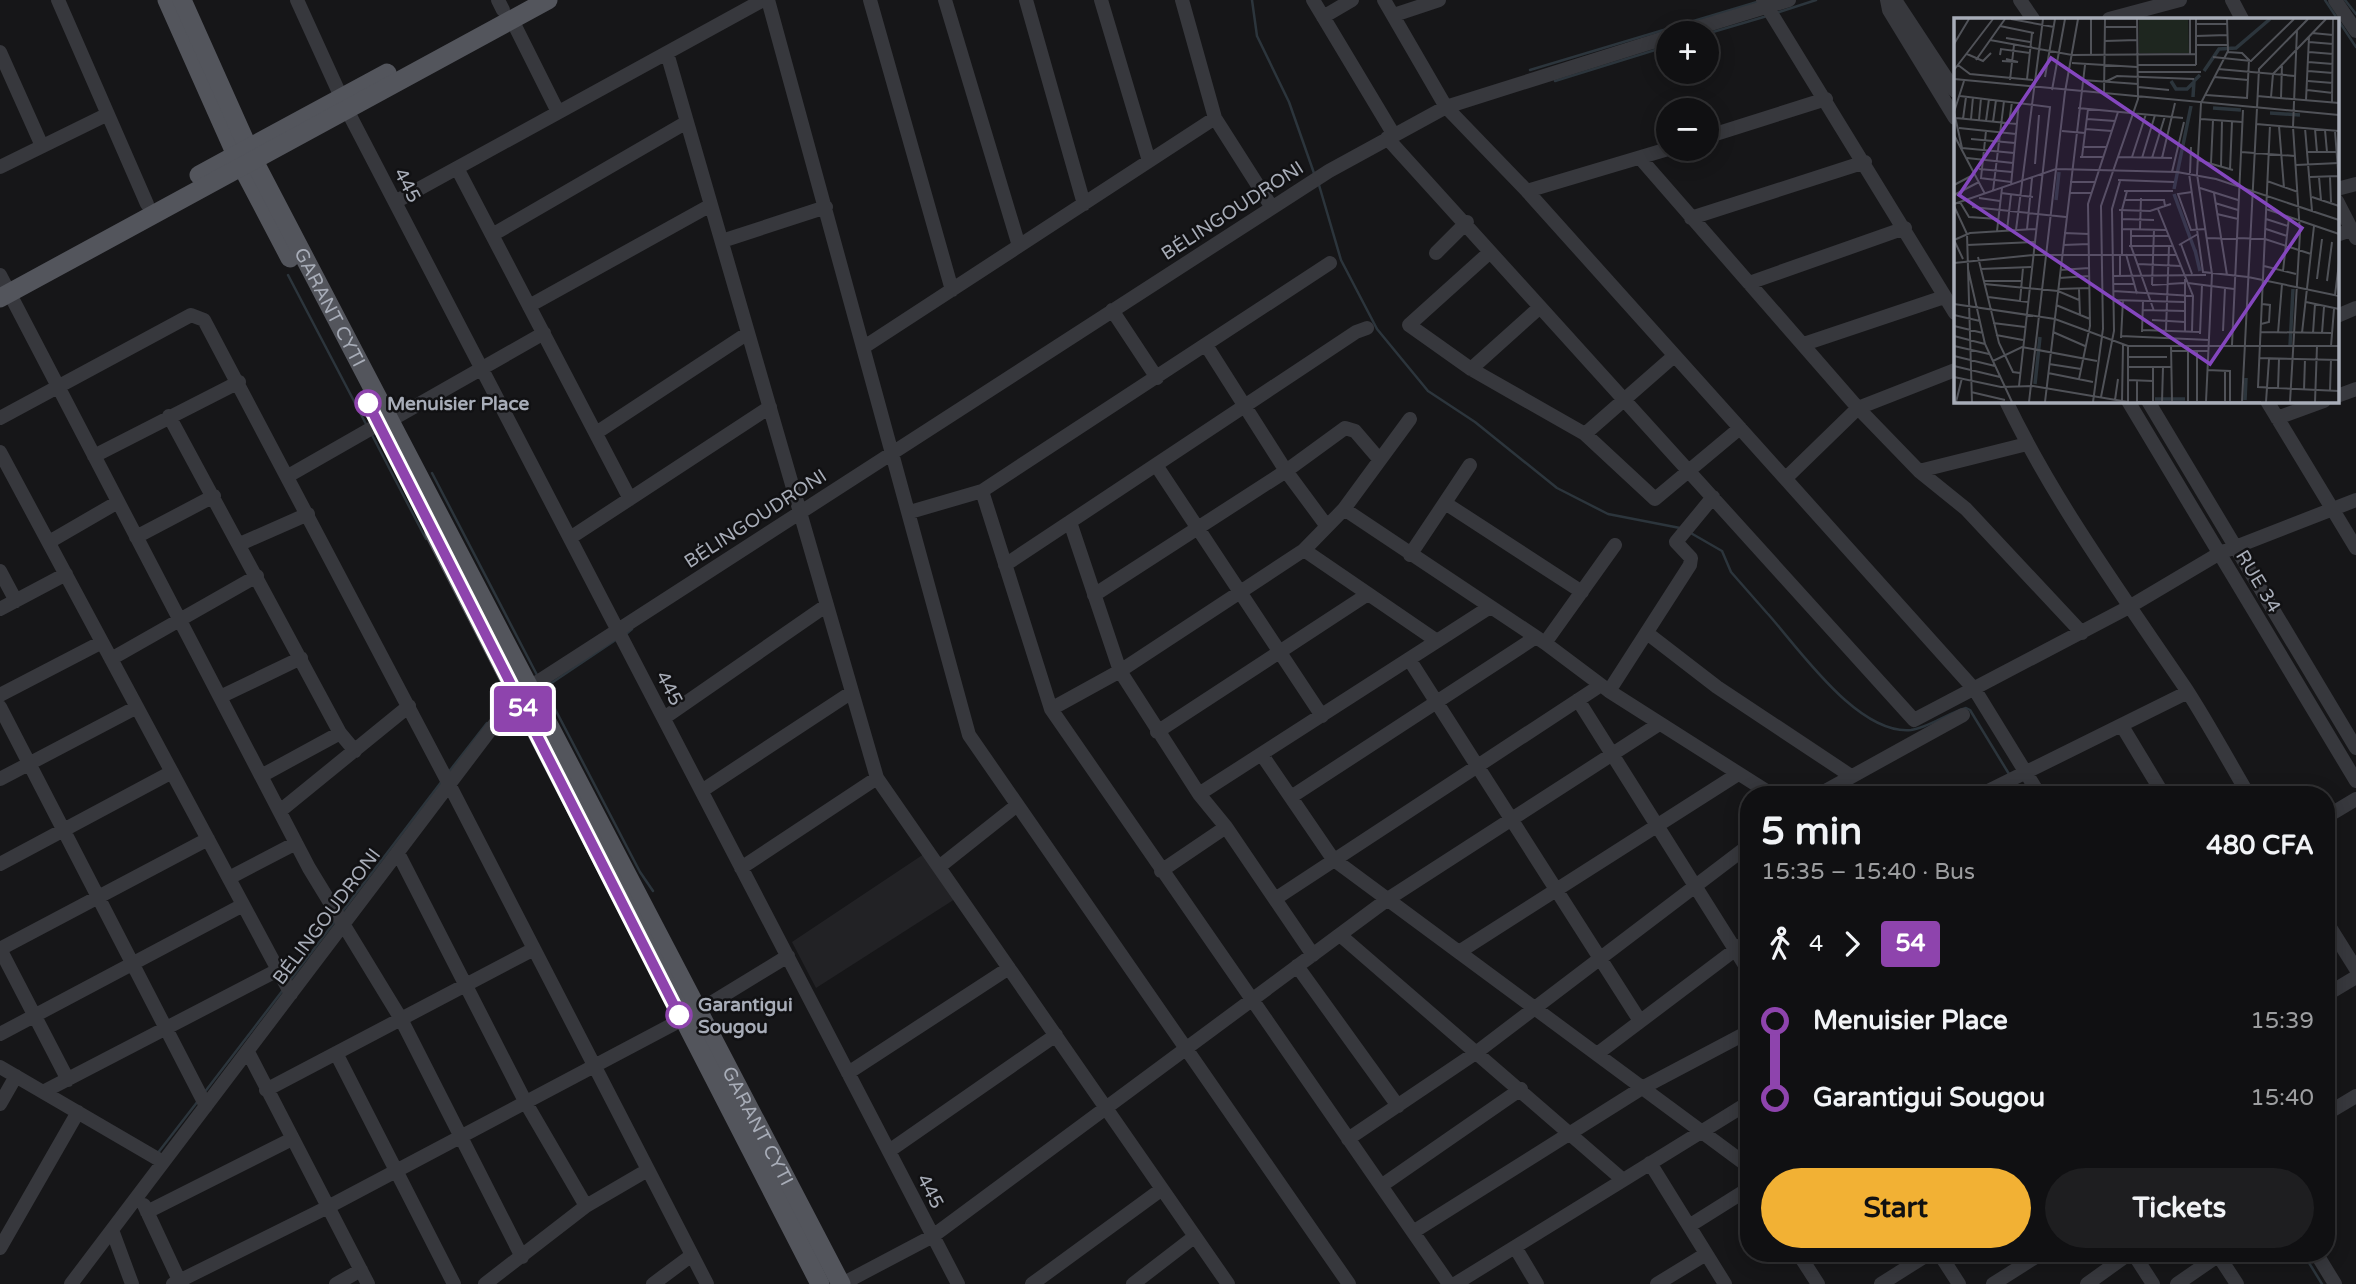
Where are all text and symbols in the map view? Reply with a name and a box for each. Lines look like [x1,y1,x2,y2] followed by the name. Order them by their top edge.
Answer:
[1954,18,2338,402] inset map
[1656,21,1719,161] map controls
[1656,21,1719,84] button: +
[1656,98,1719,161] button: −
[1157,157,1308,265] street label: BÉLINGOUDRONI
[389,165,425,206] street label: 445
[289,244,370,371] street label: GARANT CYTI
[355,390,381,416] marker: Menuisier Place
[387,393,530,415] place label: Menuisier Place
[680,465,831,573] street label: BÉLINGOUDRONI
[2231,546,2285,617] street label: RUE 34
[651,668,687,709] street label: 445
[491,686,554,732] line badge: 54
[508,694,538,723] text: 54
[1761,809,1862,855] text: 5 min
[2206,830,2314,861] text: 480 CFA
[268,844,385,989] street label: BÉLINGOUDRONI
[1761,858,1975,886] text: 15:35 – 15:40 · Bus
[1761,925,1799,963] icon: walk
[1833,925,1871,963] icon: forward
[1895,929,1926,958] text: 54
[1809,930,1823,958] text: 4
[698,994,793,1039] place label: Garantigui Sougou
[666,1002,692,1028] marker: Garantigui Sougou
[1813,1005,2008,1036] text: Menuisier Place
[2250,1007,2314,1035] text: 15:39
[717,1063,798,1190] street label: GARANT CYTI
[1813,1082,2045,1113] text: Garantigui Sougou
[2250,1084,2314,1112] text: 15:40
[1761,1168,2031,1248] button: Start
[2045,1168,2314,1248] button: Tickets
[912,1171,948,1212] street label: 445

